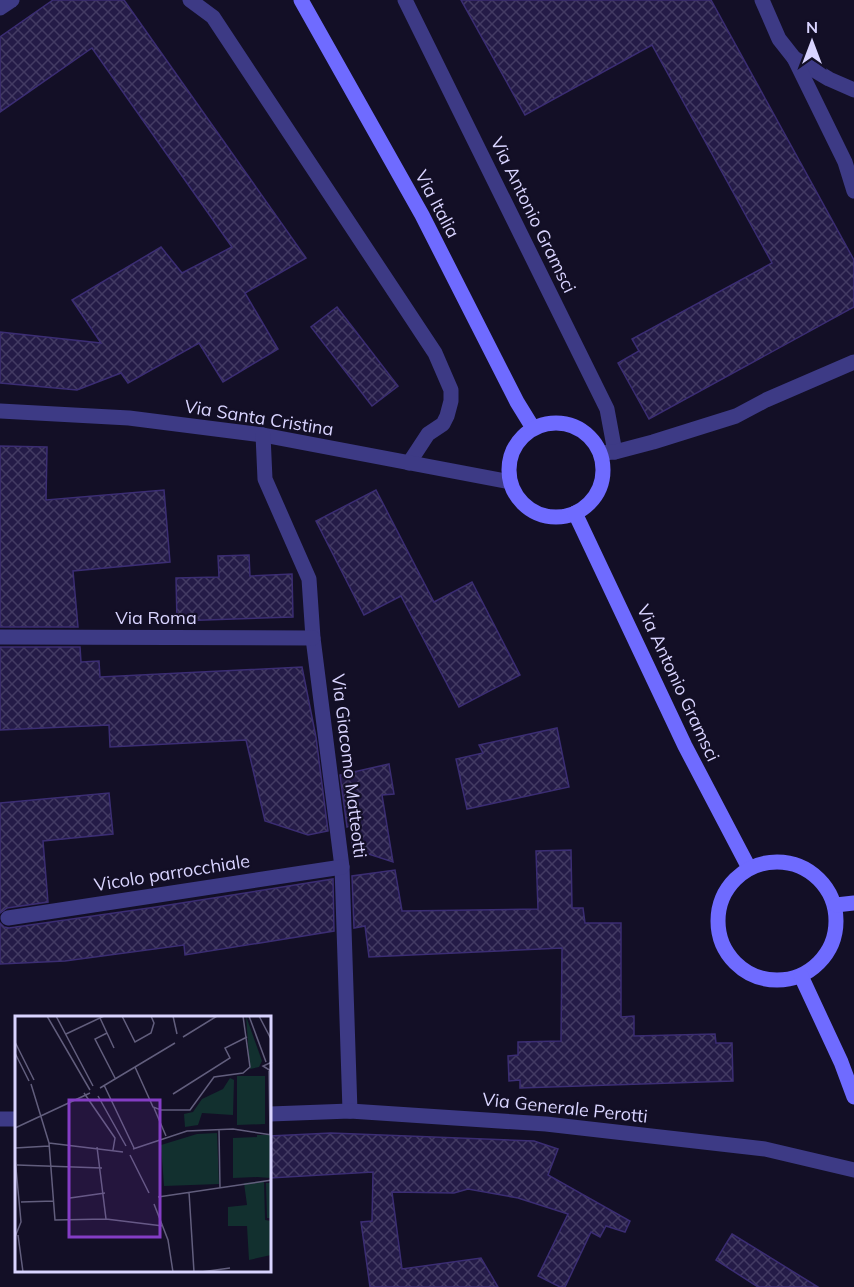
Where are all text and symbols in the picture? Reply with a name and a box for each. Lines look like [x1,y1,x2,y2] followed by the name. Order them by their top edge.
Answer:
[782,12,842,72] north arrow
[806,17,818,37] text: N
[486,133,581,297] street label: Via Antonio Gramsci
[410,166,465,242] street label: Via Italia
[183,394,335,441] street label: Via Santa Cristina
[632,601,725,765] street label: Via Antonio Gramsci
[115,606,197,629] street label: Via Roma
[327,672,372,859] street label: Via Giacomo Matteotti
[92,849,251,896] street label: Vicolo parrocchiale
[15,1016,272,1272] inset map
[481,1087,649,1128] street label: Via Generale Perotti

